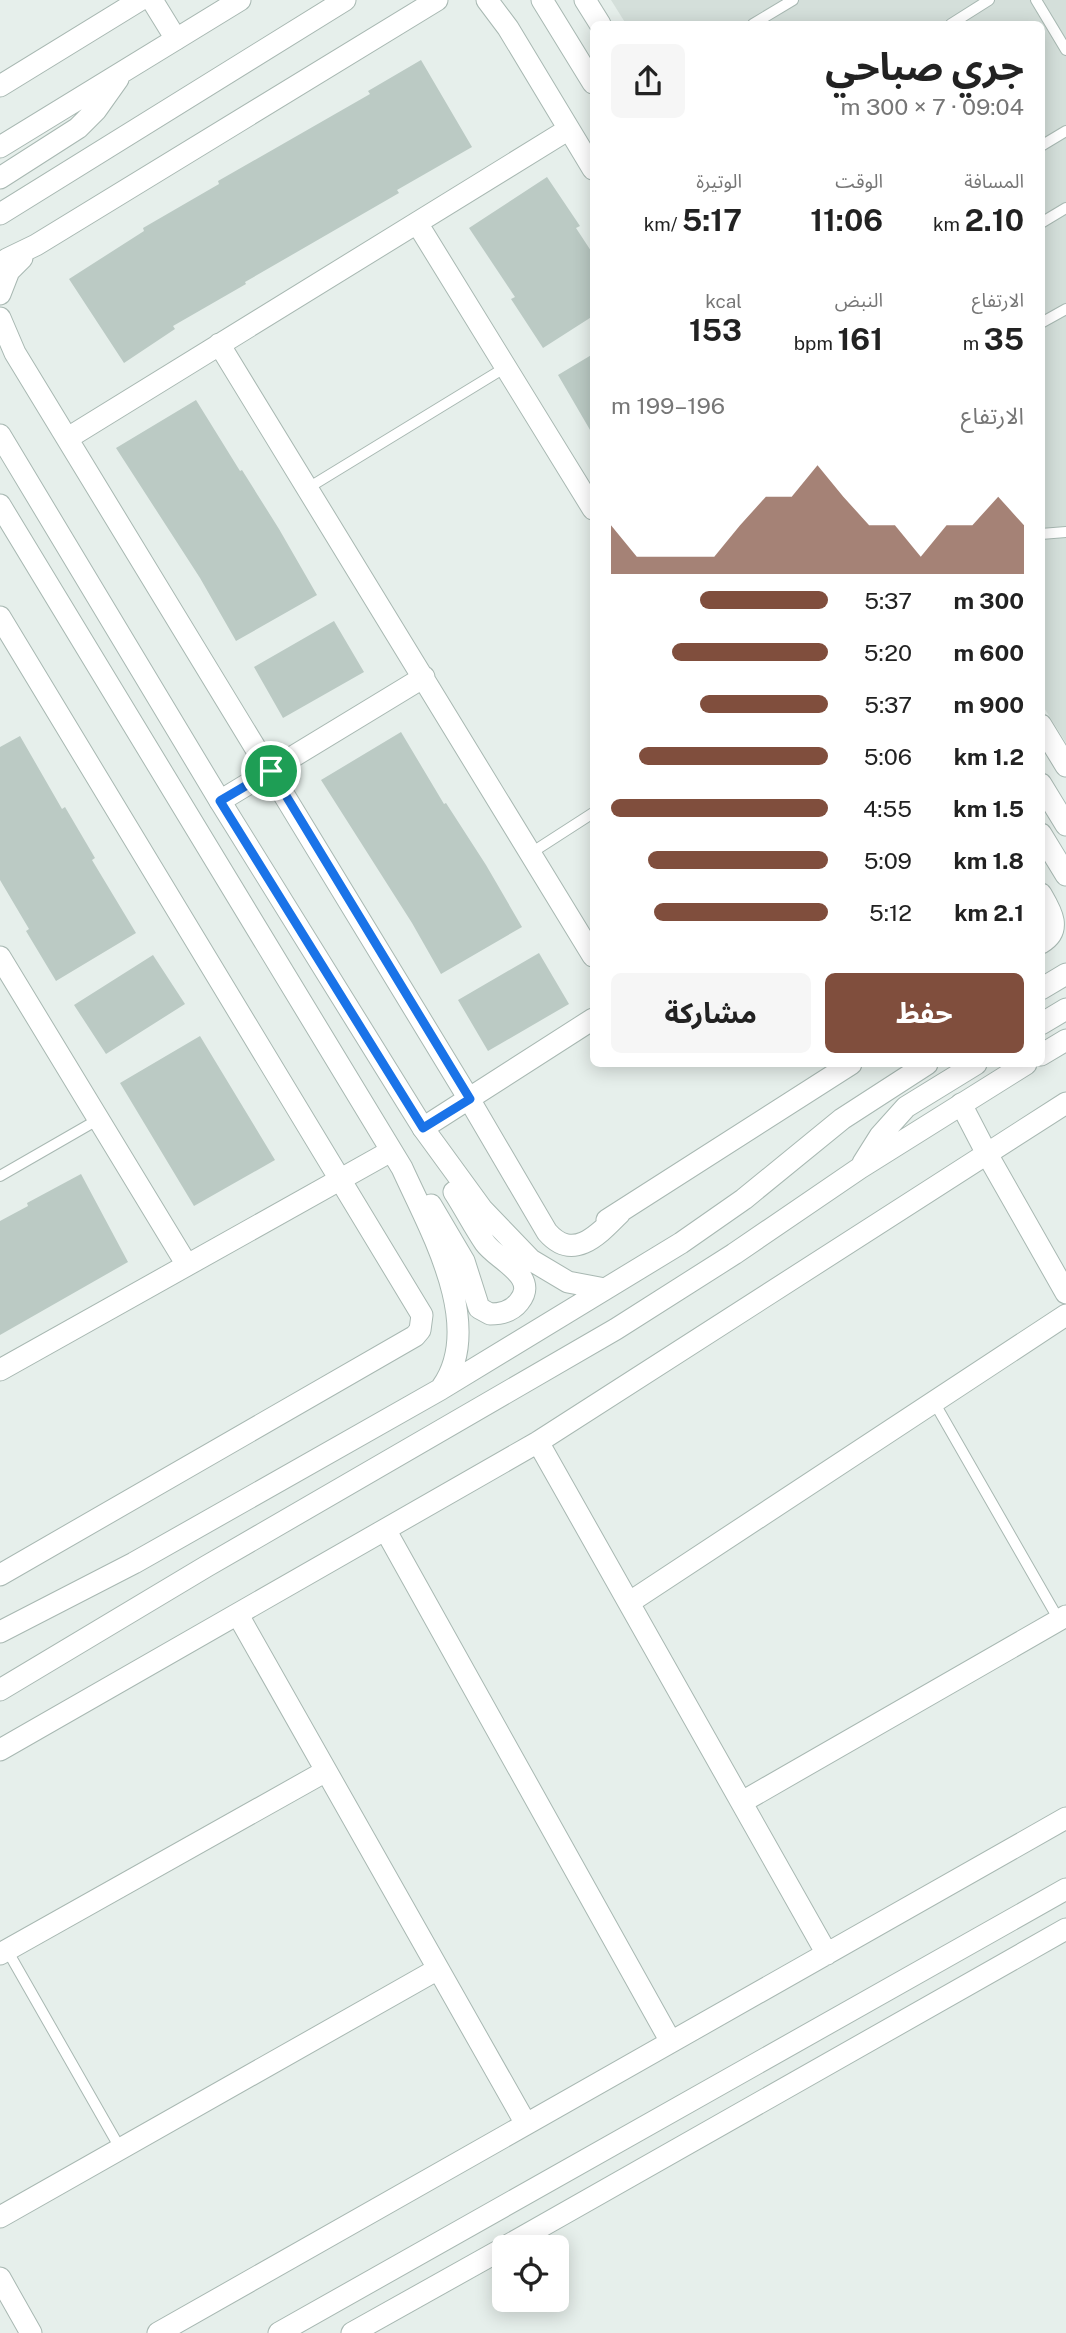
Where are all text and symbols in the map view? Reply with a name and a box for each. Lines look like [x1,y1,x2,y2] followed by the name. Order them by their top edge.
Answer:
[611,44,685,118] button: share
[825,44,1024,89] text: جري صباحي
[840,93,1024,120] text: 09:04 · 7 × 300 m
[696,170,742,192] text: الوتيرة
[835,170,883,192] text: الوقت
[964,170,1024,192] text: المسافة
[682,202,742,238] text: 5:17
[810,202,883,238] text: 11:06
[965,202,1024,238] text: 2.10
[644,213,682,235] text: /km
[933,213,965,235] text: km
[835,289,883,311] text: النبض
[972,289,1024,311] text: الارتفاع
[705,290,742,312] text: kcal
[689,312,742,348] text: 153
[838,321,883,357] text: 161
[984,321,1024,357] text: 35
[794,332,838,354] text: bpm
[963,332,984,354] text: m
[611,392,725,419] text: 196–199 m
[961,402,1024,429] text: الارتفاع
[864,587,912,614] text: 5:37
[953,587,1024,614] text: 300 m
[864,639,912,666] text: 5:20
[954,639,1024,666] text: 600 m
[864,691,912,718] text: 5:37
[954,691,1024,718] text: 900 m
[241,741,301,801] pin
[864,743,912,770] text: 5:06
[954,743,1024,770] text: 1.2 km
[252,752,290,790] icon: arrive
[863,795,912,822] text: 4:55
[953,795,1024,822] text: 1.5 km
[864,847,912,874] text: 5:09
[953,847,1024,874] text: 1.8 km
[869,899,912,926] text: 5:12
[954,899,1024,926] text: 2.1 km
[611,973,811,1053] button: مشاركة
[825,973,1024,1053] button: حفظ
[492,2235,569,2312] map controls
[492,2235,569,2312] button: locate

